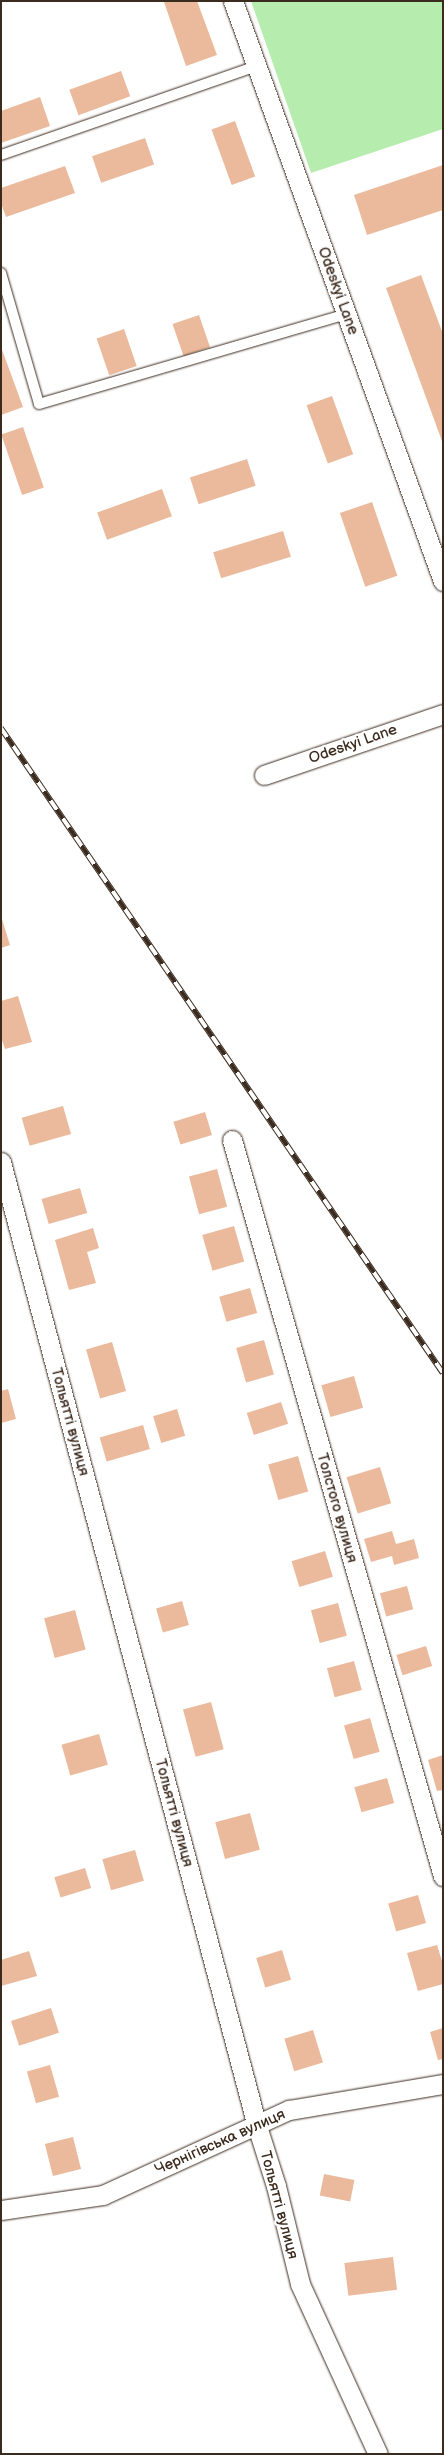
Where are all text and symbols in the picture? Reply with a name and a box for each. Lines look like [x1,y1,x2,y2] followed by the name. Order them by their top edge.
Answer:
[314,245,362,337] street label: Odeskyi Lane
[307,720,399,768] street label: Odeskyi Lane
[47,1366,93,1478] street label: Тольятті вулиця
[313,1451,361,1565] street label: Толстого вулиця
[151,1757,197,1869] street label: Тольятті вулиця
[152,2105,288,2179] street label: Чернігівська вулиця
[256,2149,302,2261] street label: Тольятті вулиця

